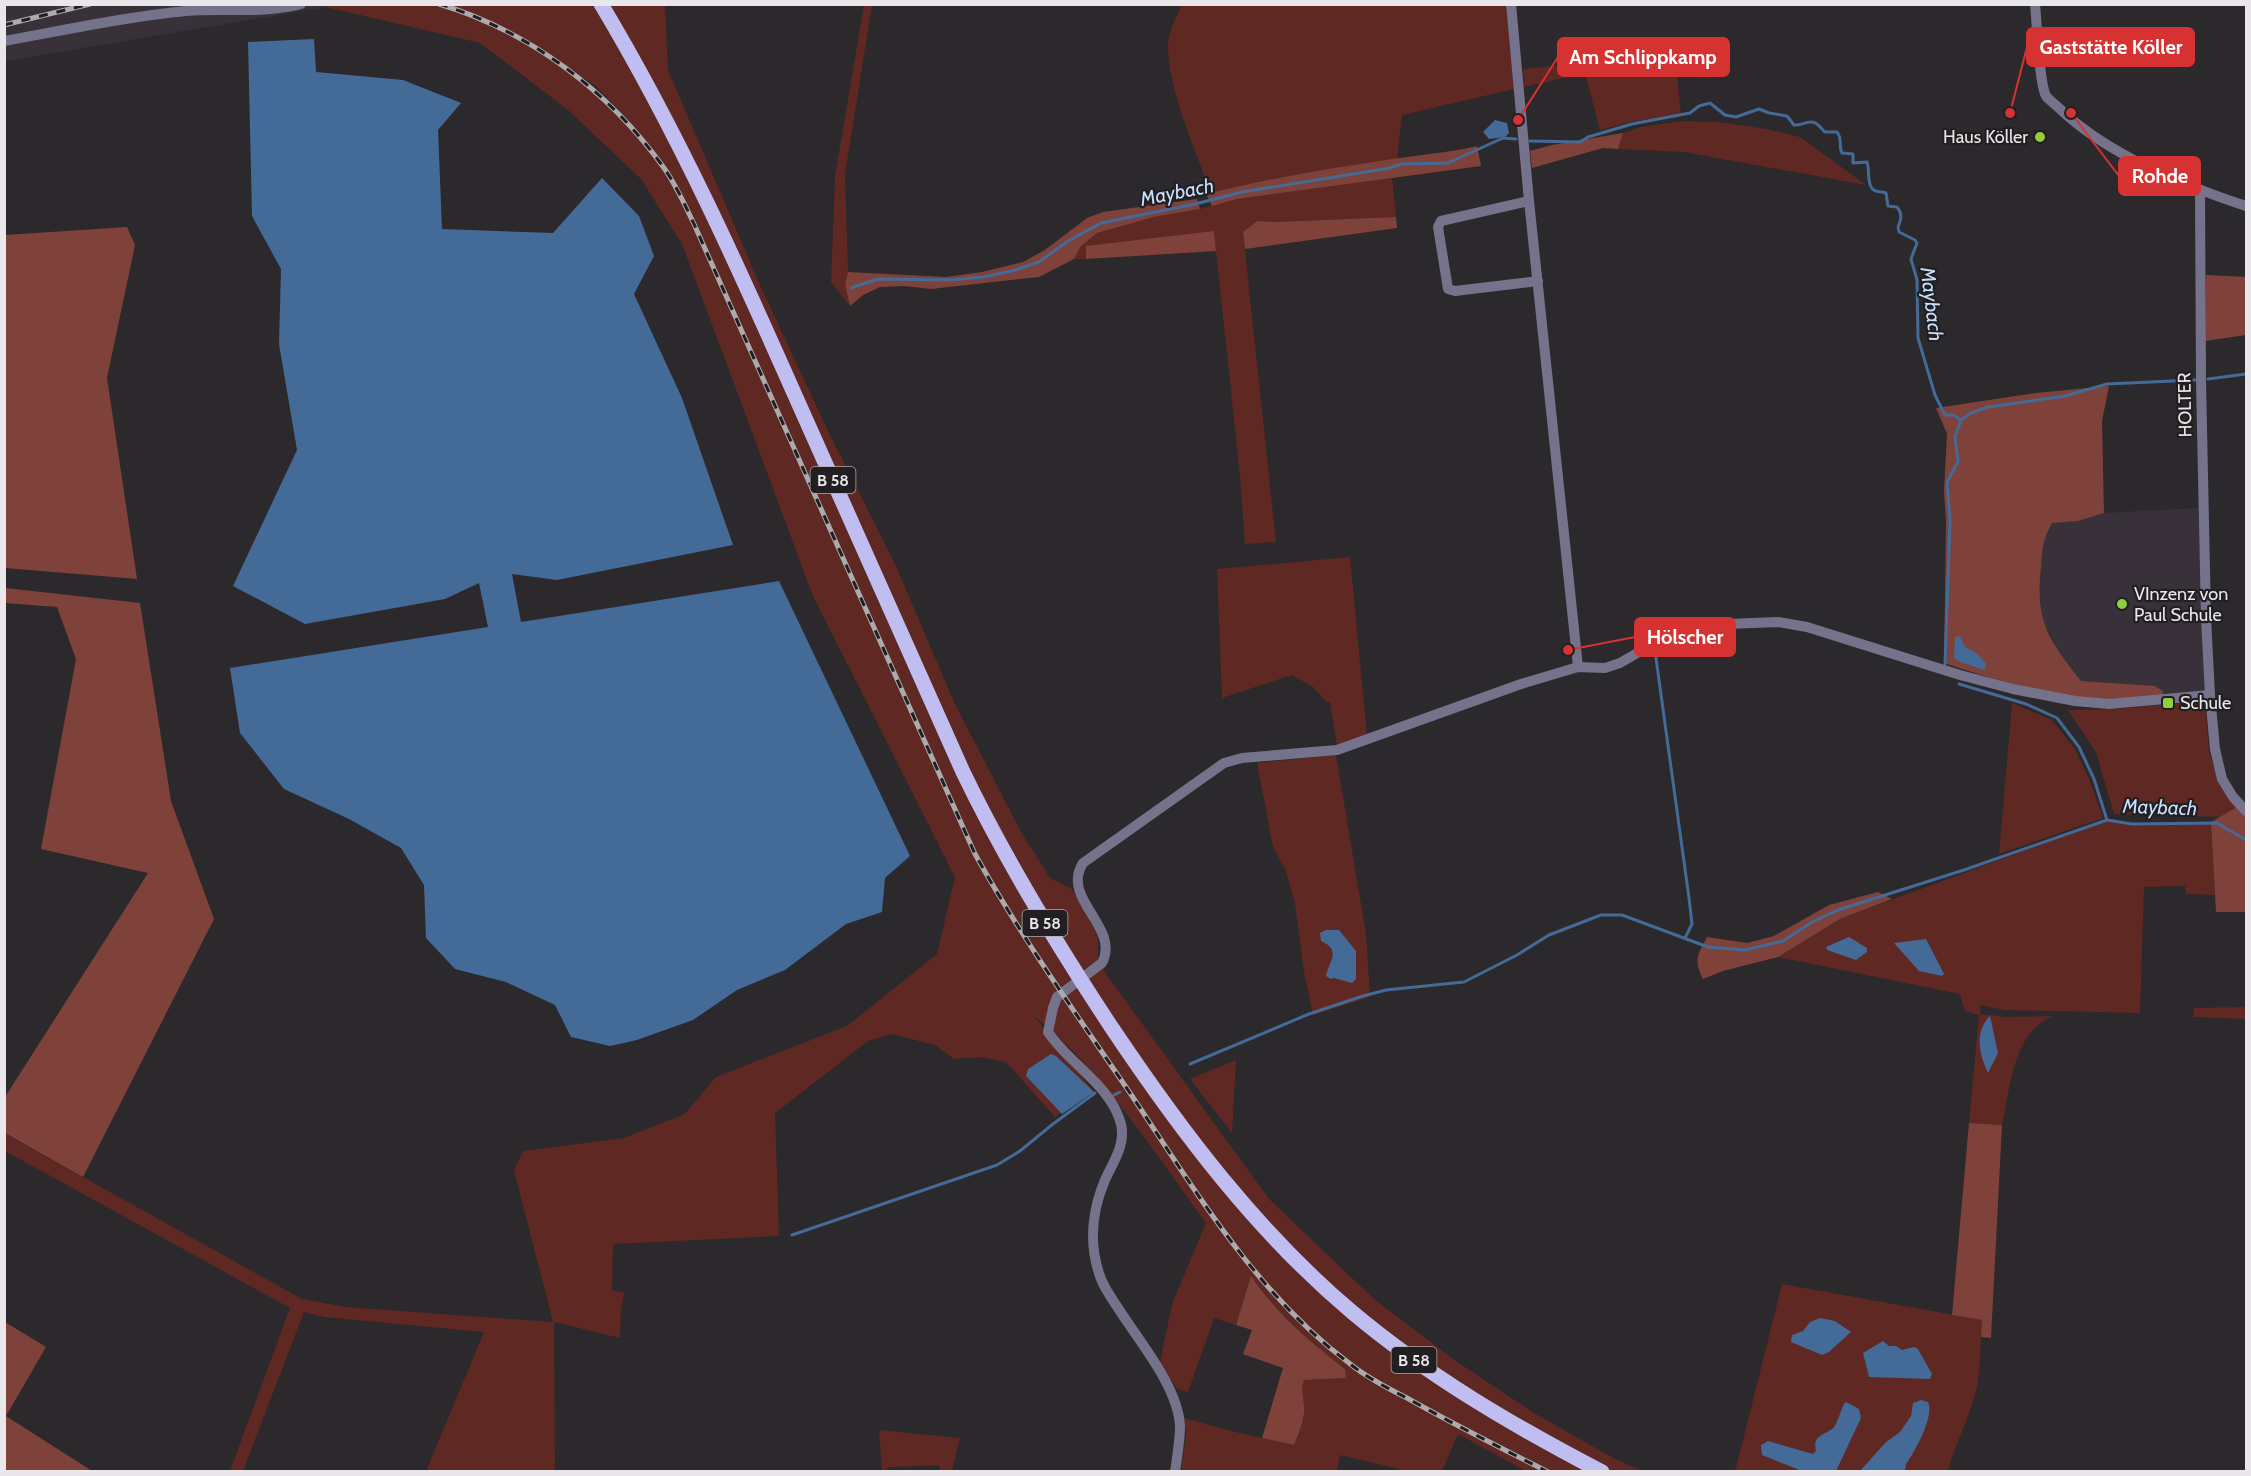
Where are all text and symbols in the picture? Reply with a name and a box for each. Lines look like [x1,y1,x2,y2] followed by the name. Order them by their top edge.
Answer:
[2027,28,2194,66] callout: Gaststätte Köller
[2040,35,2183,59] text: Gaststätte Köller
[1558,38,1729,76] callout: Am Schlippkamp
[1569,45,1717,69] text: Am Schlippkamp
[1943,126,2028,148] place label: Haus Köller
[2033,130,2047,144] marker: Haus Köller
[2119,157,2200,195] callout: Rohde
[2132,164,2188,188] text: Rohde
[1137,173,1216,211] water label: Maybach
[1915,265,1948,342] water label: Maybach
[2173,372,2197,438] street label: HOLTER
[810,467,856,493] road number: B 58
[2134,583,2228,626] place label: VInzenz von Paul Schule
[2115,597,2129,611] marker: VInzenz von Paul Schule
[1635,618,1735,656] callout: Hölscher
[1647,625,1724,649] text: Hölscher
[2180,692,2231,714] place label: Schule
[2161,696,2175,710] marker: Schule
[2121,794,2198,820] water label: Maybach
[1022,910,1068,936] road number: B 58
[1392,1347,1436,1373] road number: B 58

